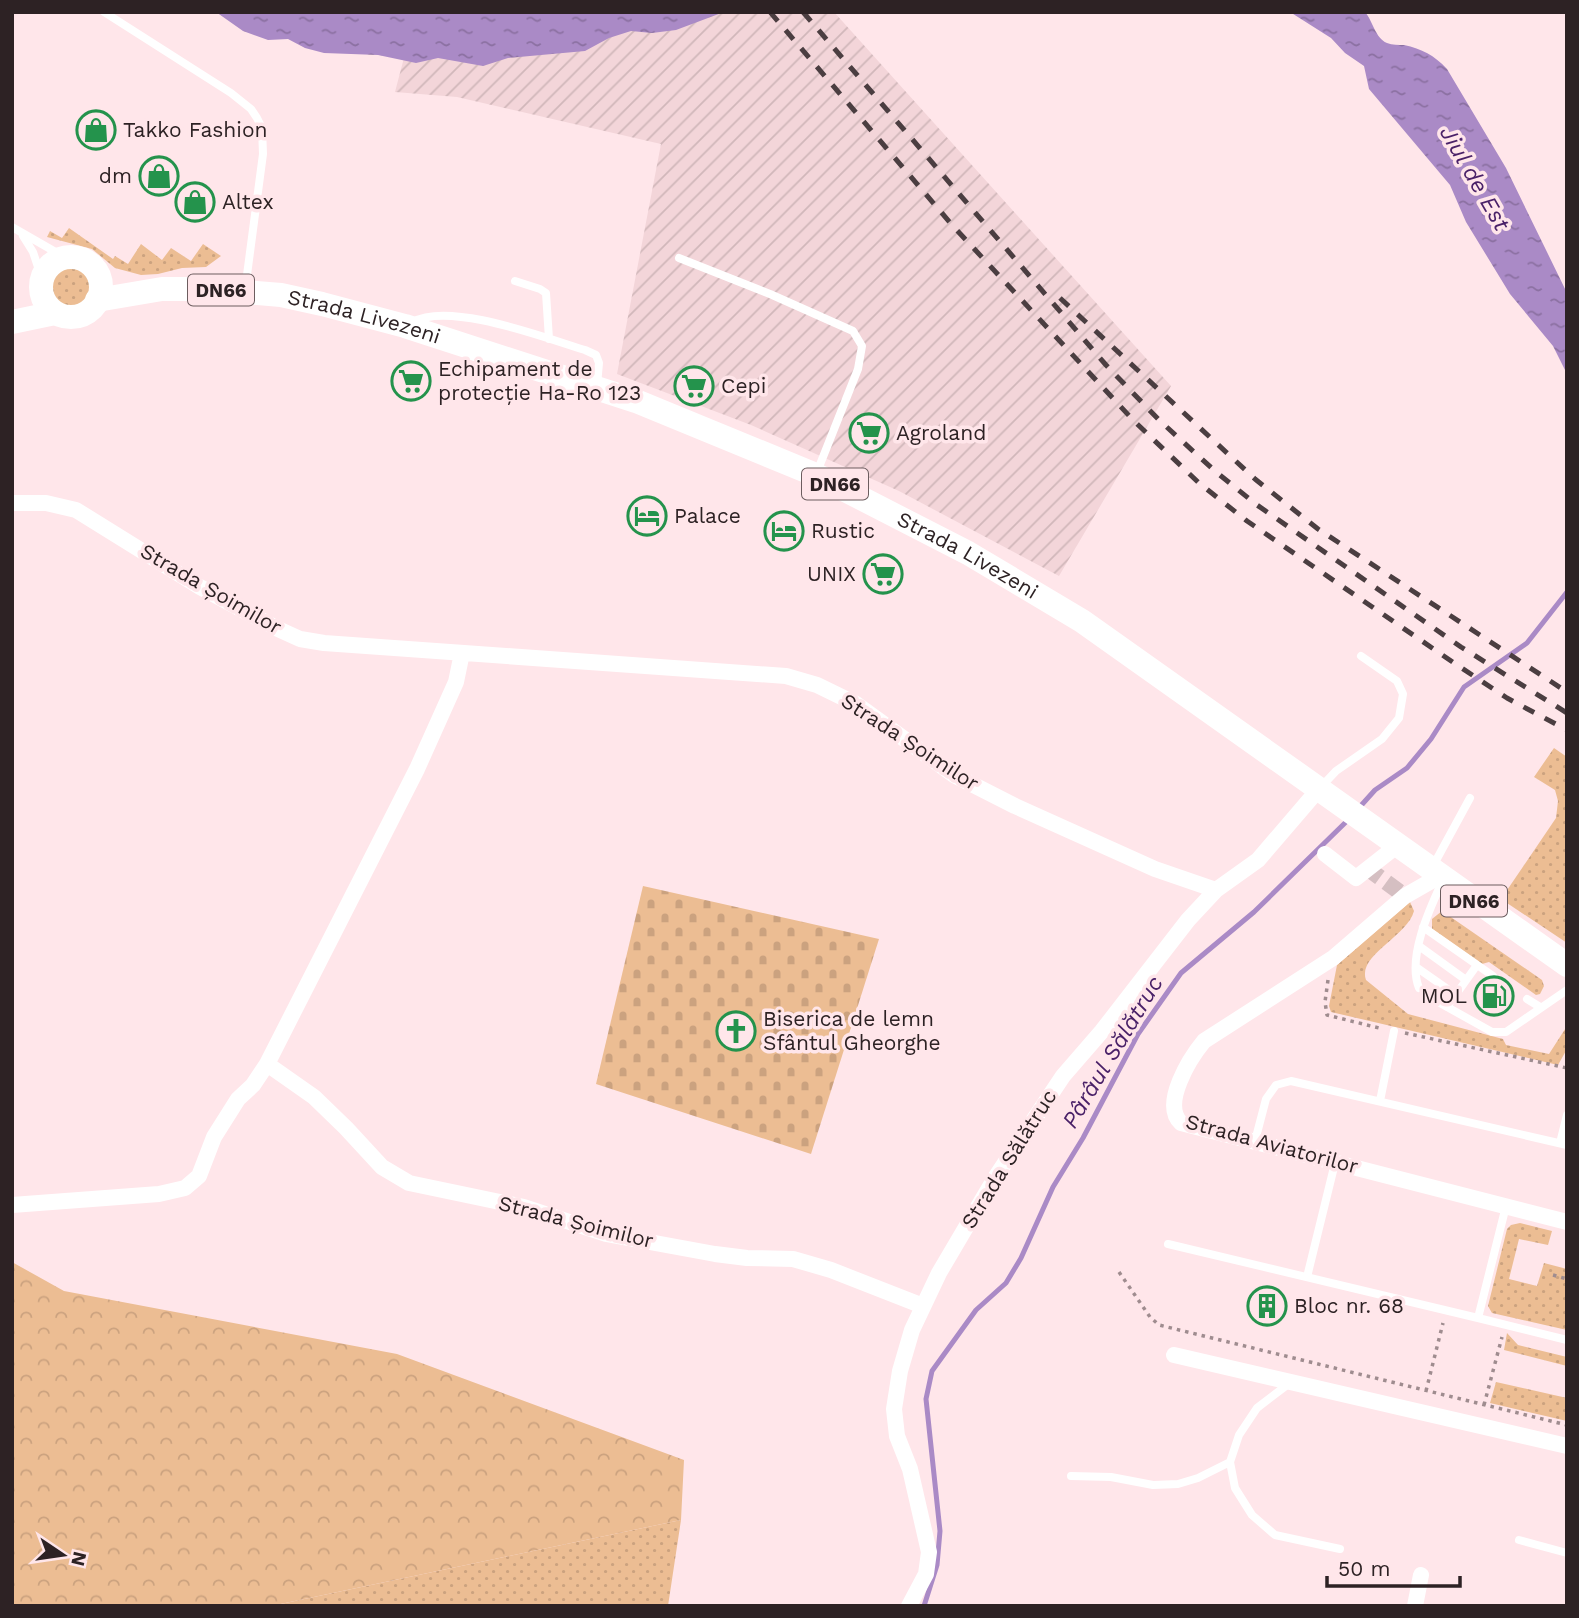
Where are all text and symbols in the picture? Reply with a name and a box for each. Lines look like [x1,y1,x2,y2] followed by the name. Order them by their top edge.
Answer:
[75,109,117,151] shop icon: Takko Fashion
[123,117,268,142] place label: Takko Fashion
[1434,121,1516,236] water label: Jiul de Est
[138,155,180,197] shop icon: dm
[99,163,132,188] place label: dm
[174,181,216,223] shop icon: Altex
[222,189,274,214] place label: Altex
[188,274,254,306] road number: DN66
[285,284,444,349] street label: Strada Livezeni
[438,356,641,405] place label: Echipament de protecție Ha-Ro 123
[390,360,432,402] supermarket icon: Echipament de protecție Ha-Ro 123
[673,365,715,407] supermarket icon: Cepi
[721,373,766,398] place label: Cepi
[848,412,890,454] supermarket icon: Agroland
[896,420,986,445] place label: Agroland
[802,468,868,499] road number: DN66
[626,495,668,537] hotel icon: Palace
[674,503,741,528] place label: Palace
[893,506,1043,604] street label: Strada Livezeni
[763,510,805,552] hotel icon: Rustic
[811,518,875,543] place label: Rustic
[136,538,287,639] street label: Strada Șoimilor
[862,553,904,595] supermarket icon: UNIX
[807,561,856,586] place label: UNIX
[837,688,984,796] street label: Strada Șoimilor
[1441,886,1507,917] road number: DN66
[1056,971,1169,1133] water label: Pârâul Sălătruc
[1473,975,1515,1017] fuel station icon: MOL
[1421,983,1467,1008] place label: MOL
[763,1006,941,1055] place label: Biserica de lemn Sfântul Gheorghe
[715,1010,757,1052] church icon: Biserica de lemn Sfântul Gheorghe
[956,1085,1061,1233] street label: Strada Sălătruc
[1183,1108,1362,1179] street label: Strada Aviatorilor
[496,1190,657,1253] street label: Strada Șoimilor
[1246,1285,1288,1327] building icon: Bloc nr. 68
[1294,1293,1404,1318] place label: Bloc nr. 68
[28,1520,98,1590] north arrow
[1327,1544,1460,1588] scale bar
[66,1549,92,1568] text: N
[1338,1556,1390,1581] text: 50 m

